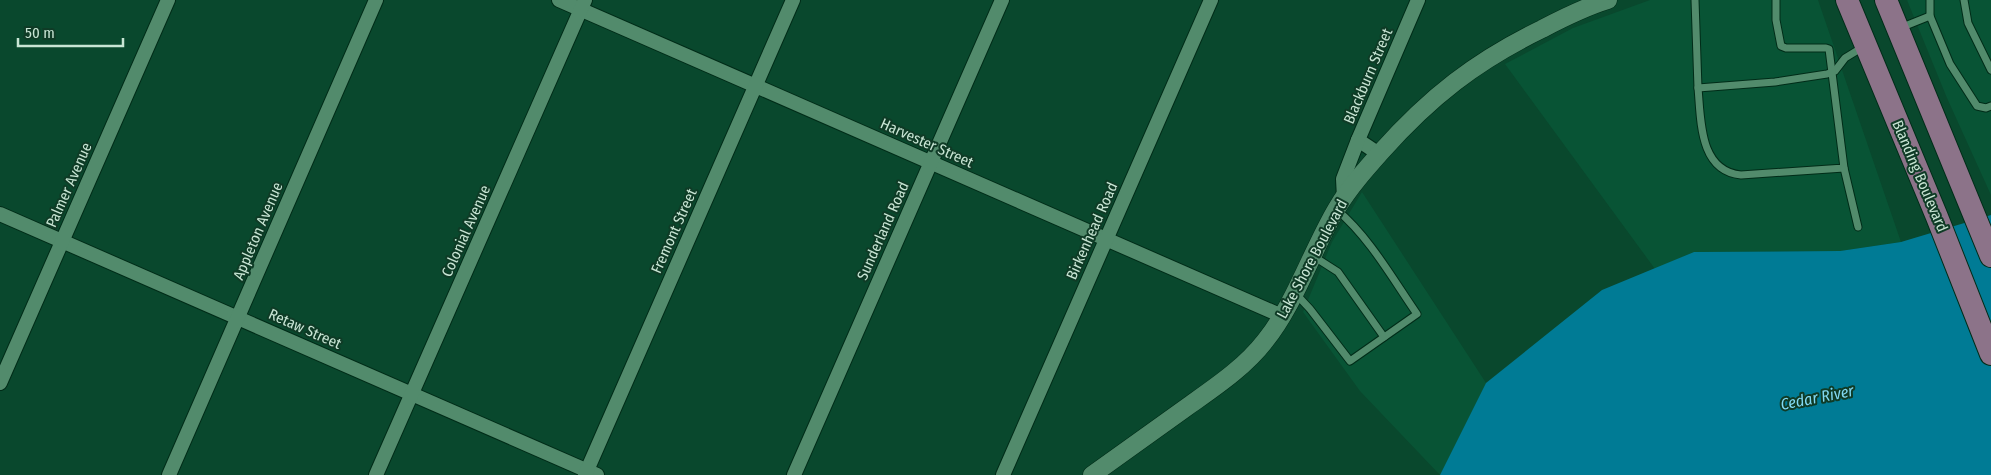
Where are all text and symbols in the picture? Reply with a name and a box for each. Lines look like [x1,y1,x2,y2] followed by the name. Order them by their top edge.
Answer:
[18,15,122,47] scale bar
[25,24,55,42] text: 50 m
[1340,25,1396,127] street label: Blackburn Street
[878,114,976,172] street label: Harvester Street
[1888,117,1952,235] street label: Blanding Boulevard
[42,140,96,230] street label: Palmer Avenue
[853,179,913,283] street label: Sunderland Road
[229,180,287,282] street label: Appleton Avenue
[1063,180,1121,282] street label: Birkenhead Road
[438,182,494,280] street label: Colonial Avenue
[647,186,701,276] street label: Fremont Street
[1273,196,1351,322] street label: Lake Shore Boulevard
[266,305,344,353] street label: Retaw Street
[1779,381,1856,414] water label: Cedar River

